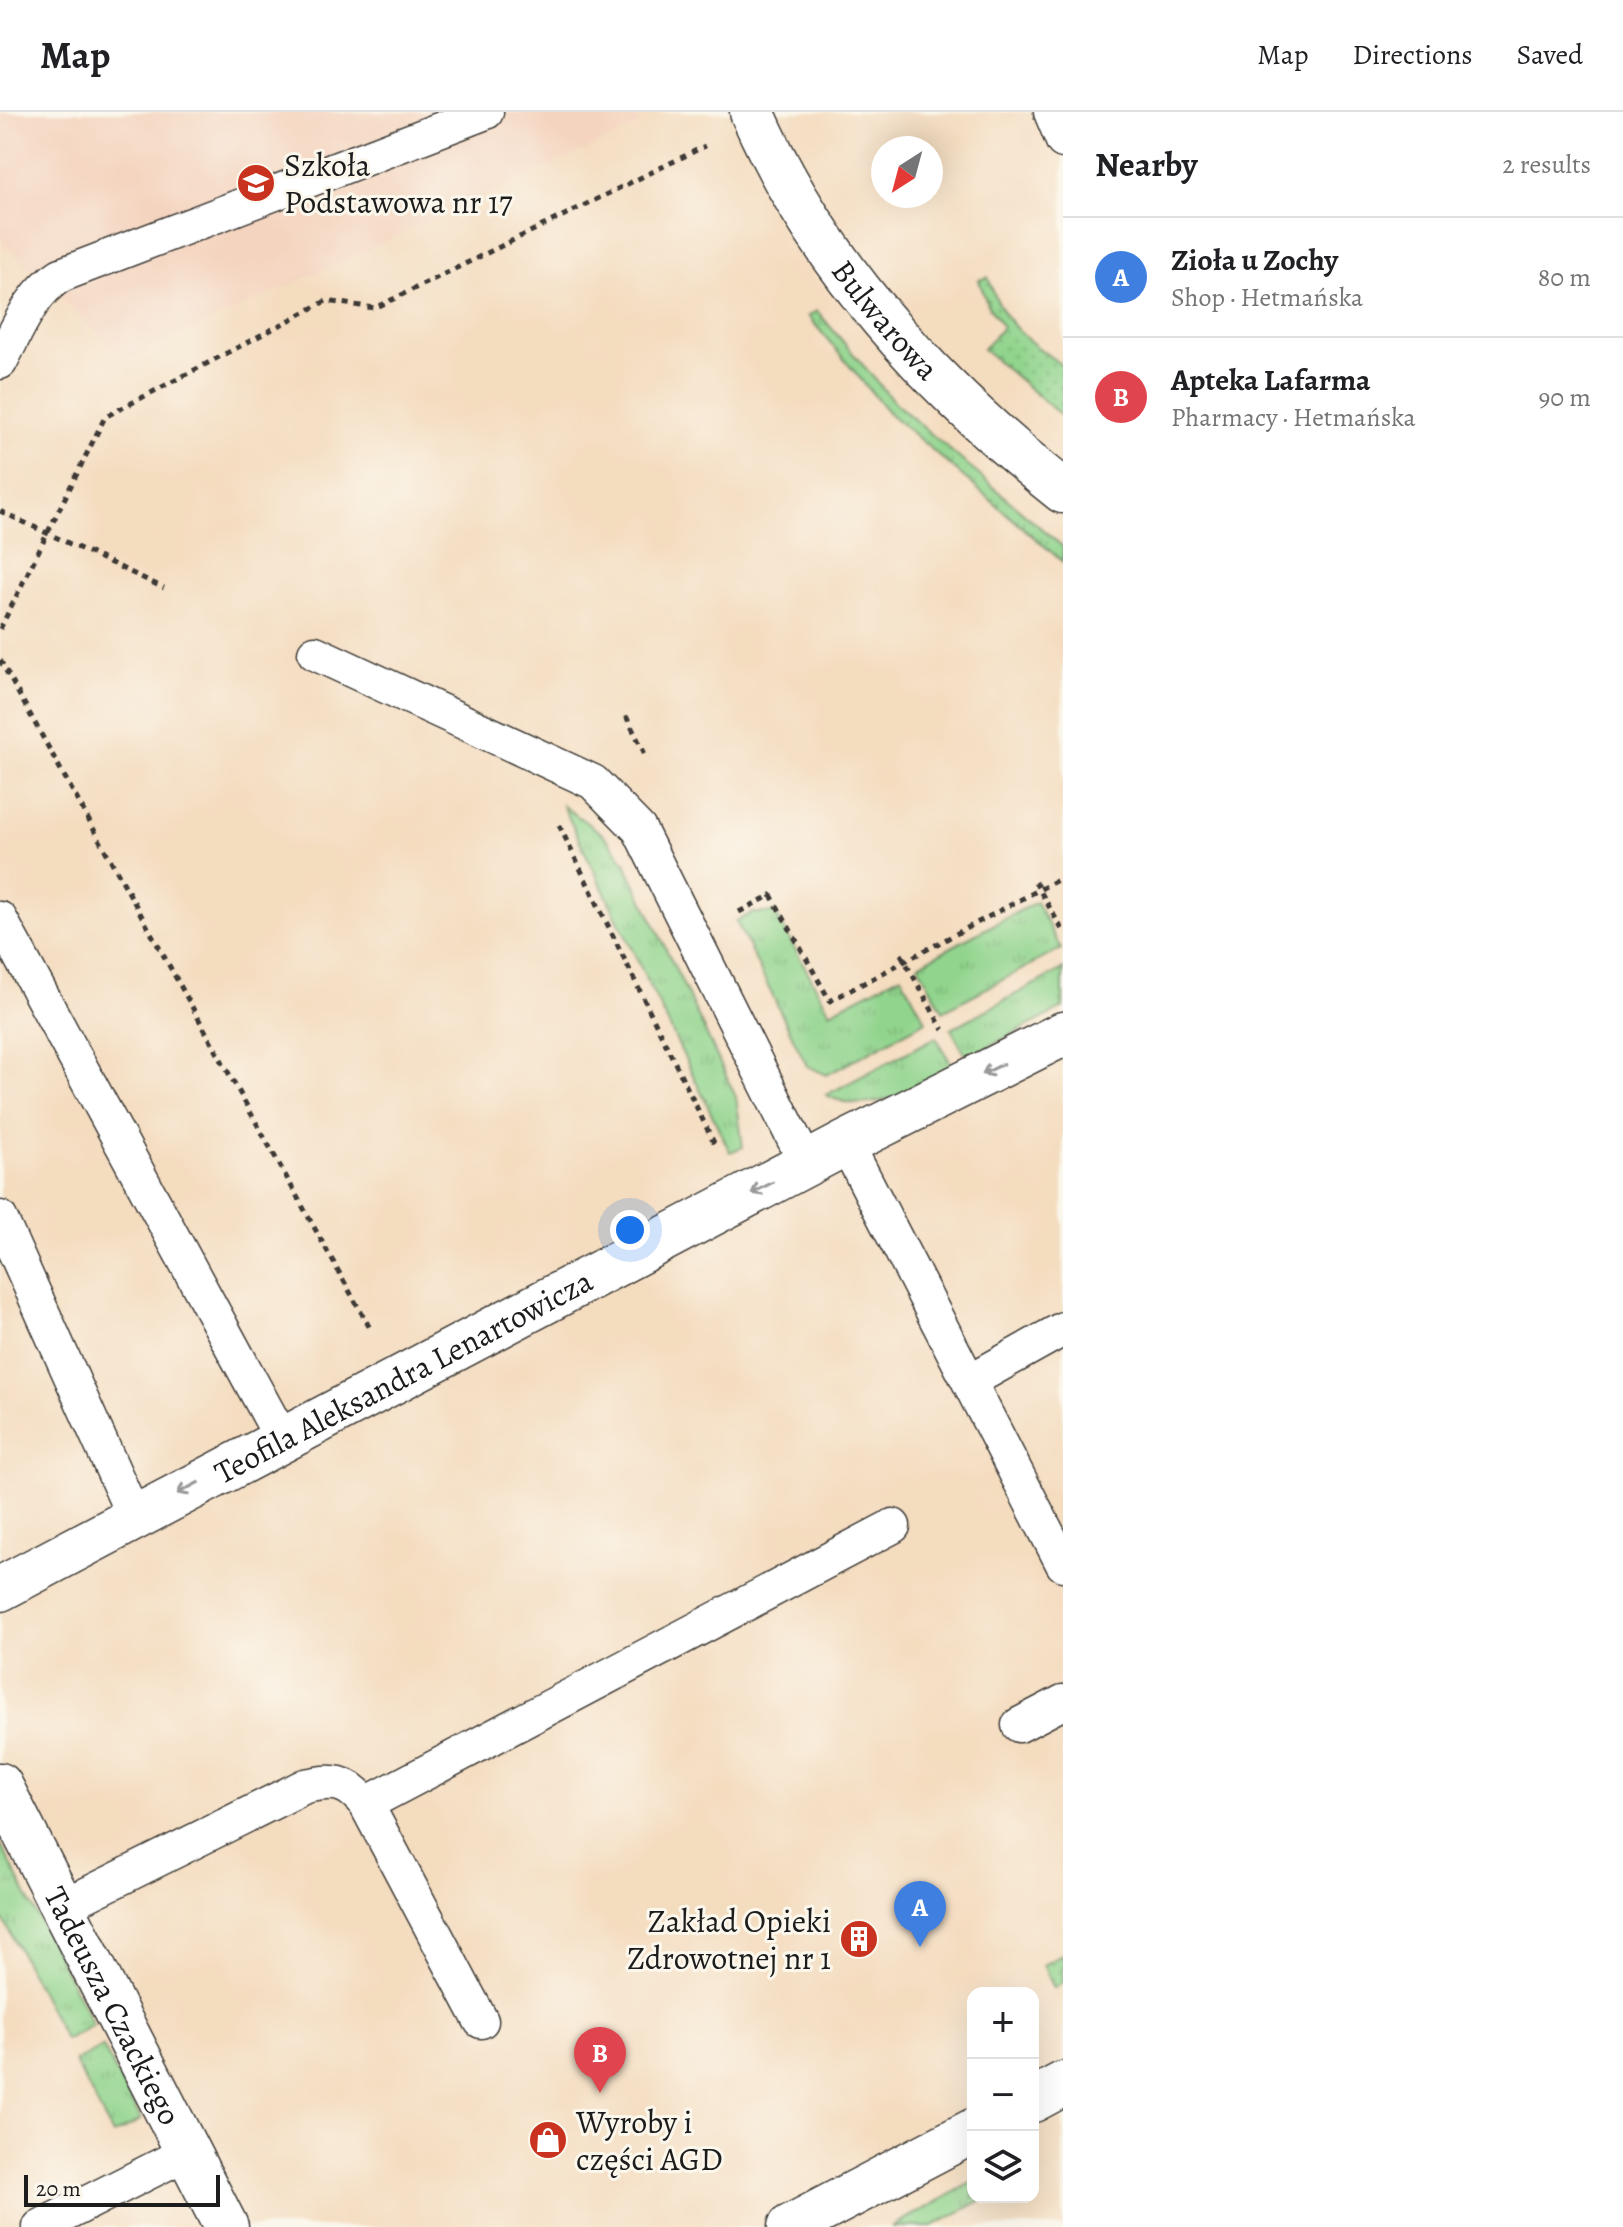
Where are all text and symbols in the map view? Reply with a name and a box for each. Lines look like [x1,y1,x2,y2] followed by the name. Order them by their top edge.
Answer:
[40,29,110,81] text: Map
[1257,36,1308,74] text: Map
[1352,36,1473,74] text: Directions
[1517,36,1583,74] text: Saved
[871,136,943,208] north arrow
[1095,141,1198,188] text: Nearby
[284,143,513,224] place label: Szkoła Podstawowa nr 17
[1502,147,1591,182] text: 2 results
[235,162,277,204] school or university icon: Szkoła Podstawowa nr 17
[1171,240,1338,280] text: Zioła u Zochy
[821,251,949,390] street label: Bulwarowa
[1113,260,1129,295] text: A
[1538,260,1591,295] text: 80 m
[1171,280,1363,315] text: Shop · Hetmańska
[1171,360,1371,400] text: Apteka Lafarma
[1113,380,1129,415] text: B
[1539,380,1591,415] text: 90 m
[1171,400,1416,435] text: Pharmacy · Hetmańska
[982,1061,1006,1077] one-way arrow
[751,1181,775,1197] one-way arrow
[610,1210,650,1250] your location
[207,1259,600,1494] street label: Teofila Aleksandra Lenartowicza
[177,1481,201,1496] one-way arrow
[34,1879,192,2133] street label: Tadeusza Czackiego
[894,1881,946,1947] pin: A
[627,1899,831,1980] place label: Zakład Opieki Zdrowotnej nr 1
[838,1918,880,1960] building icon: Zakład Opieki Zdrowotnej nr 1
[967,1987,1039,2203] map controls
[967,1987,1039,2059] button: +
[574,2027,626,2093] pin: B
[967,2059,1039,2131] button: −
[575,2100,723,2181] place label: Wyroby i części AGD
[527,2119,569,2161] shop icon: Wyroby i części AGD
[967,2131,1039,2203] button: layers
[24,2171,220,2207] scale bar
[36,2174,81,2204] text: 20 m

